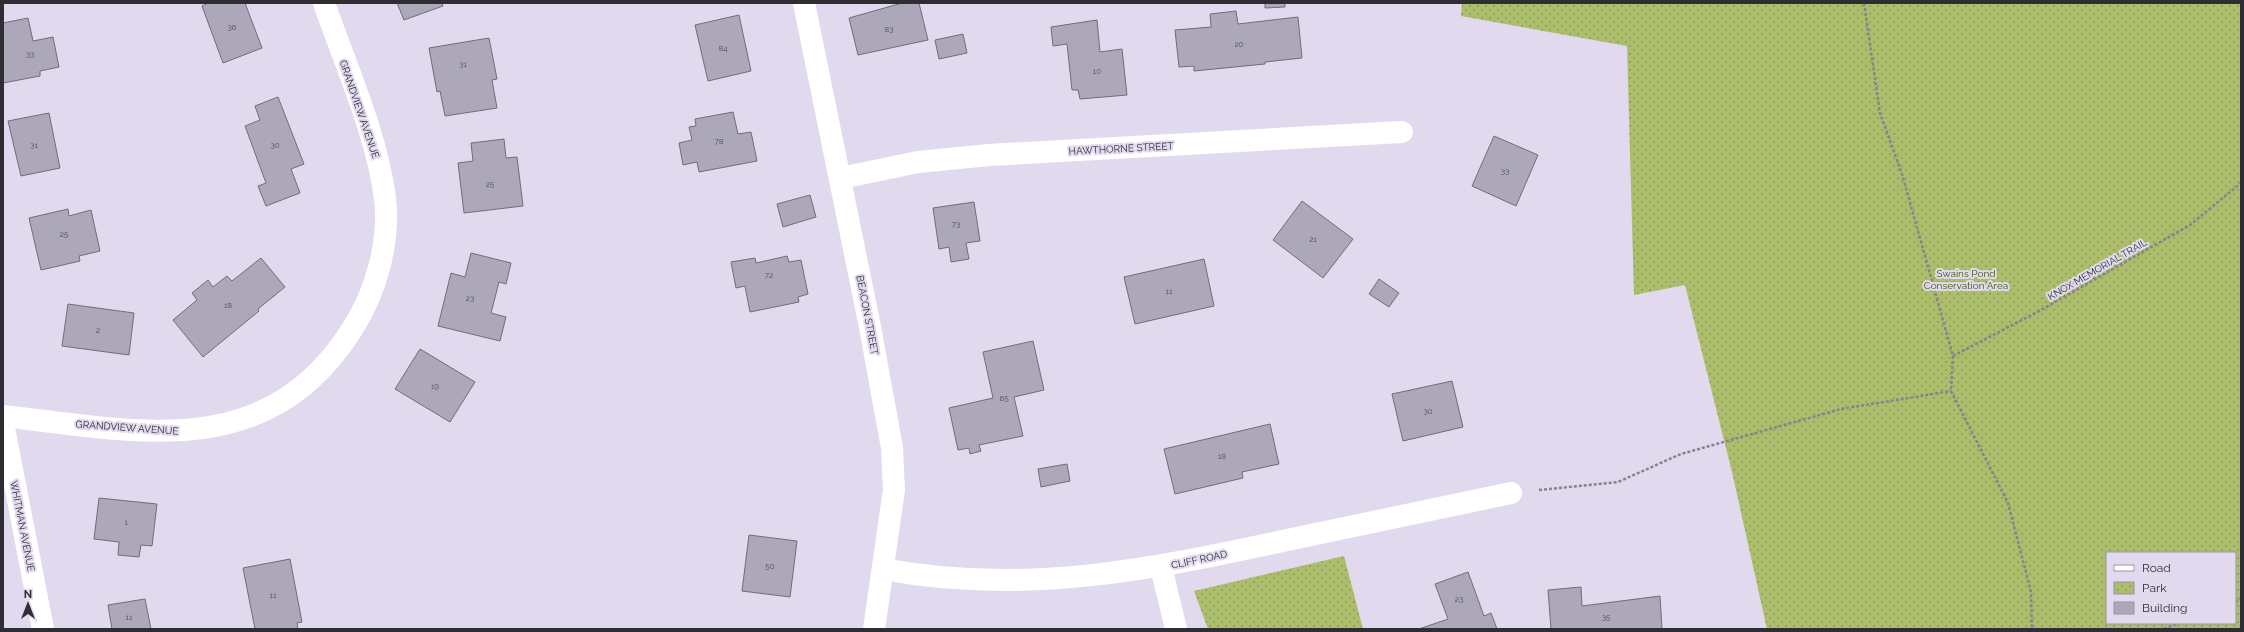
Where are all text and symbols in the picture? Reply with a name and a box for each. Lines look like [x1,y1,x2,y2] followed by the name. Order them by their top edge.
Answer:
[227,22,237,32] house number: 36
[884,24,894,34] house number: 83
[1234,39,1244,49] house number: 20
[718,43,728,53] house number: 84
[26,49,34,59] house number: 33
[338,59,382,160] street label: GRANDVIEW AVENUE
[459,59,467,69] house number: 31
[1093,66,1101,76] house number: 10
[714,136,724,146] house number: 78
[30,140,38,150] house number: 31
[270,140,280,150] house number: 30
[1068,140,1174,157] street label: HAWTHORNE STREET
[1501,166,1509,176] house number: 33
[486,179,495,189] house number: 25
[952,219,960,229] house number: 73
[60,229,69,239] house number: 25
[1309,234,1317,244] house number: 21
[2046,236,2149,302] street label: KNOX MEMORIAL TRAIL
[1924,268,2008,291] park label: Swains Pond Conservation Area
[765,270,773,280] house number: 72
[854,274,881,356] street label: BEACON STREET
[1166,286,1173,296] house number: 11
[466,293,474,303] house number: 23
[224,300,232,310] house number: 18
[96,325,100,335] house number: 2
[431,381,439,391] house number: 19
[999,393,1009,403] house number: 65
[1423,406,1433,416] house number: 30
[75,418,179,437] street label: GRANDVIEW AVENUE
[1218,451,1226,461] house number: 18
[8,480,37,572] street label: WHITMAN AVENUE
[124,517,128,527] house number: 1
[1170,548,1228,571] street label: CLIFF ROAD
[2106,552,2236,624] legend
[765,561,775,571] house number: 50
[2142,561,2171,575] text: Road
[2142,581,2167,595] text: Park
[8,584,48,624] north arrow
[24,588,32,601] text: N
[270,590,277,600] house number: 11
[1455,594,1463,604] house number: 23
[2142,601,2188,615] text: Building
[126,612,133,622] house number: 11
[1602,612,1611,622] house number: 35

